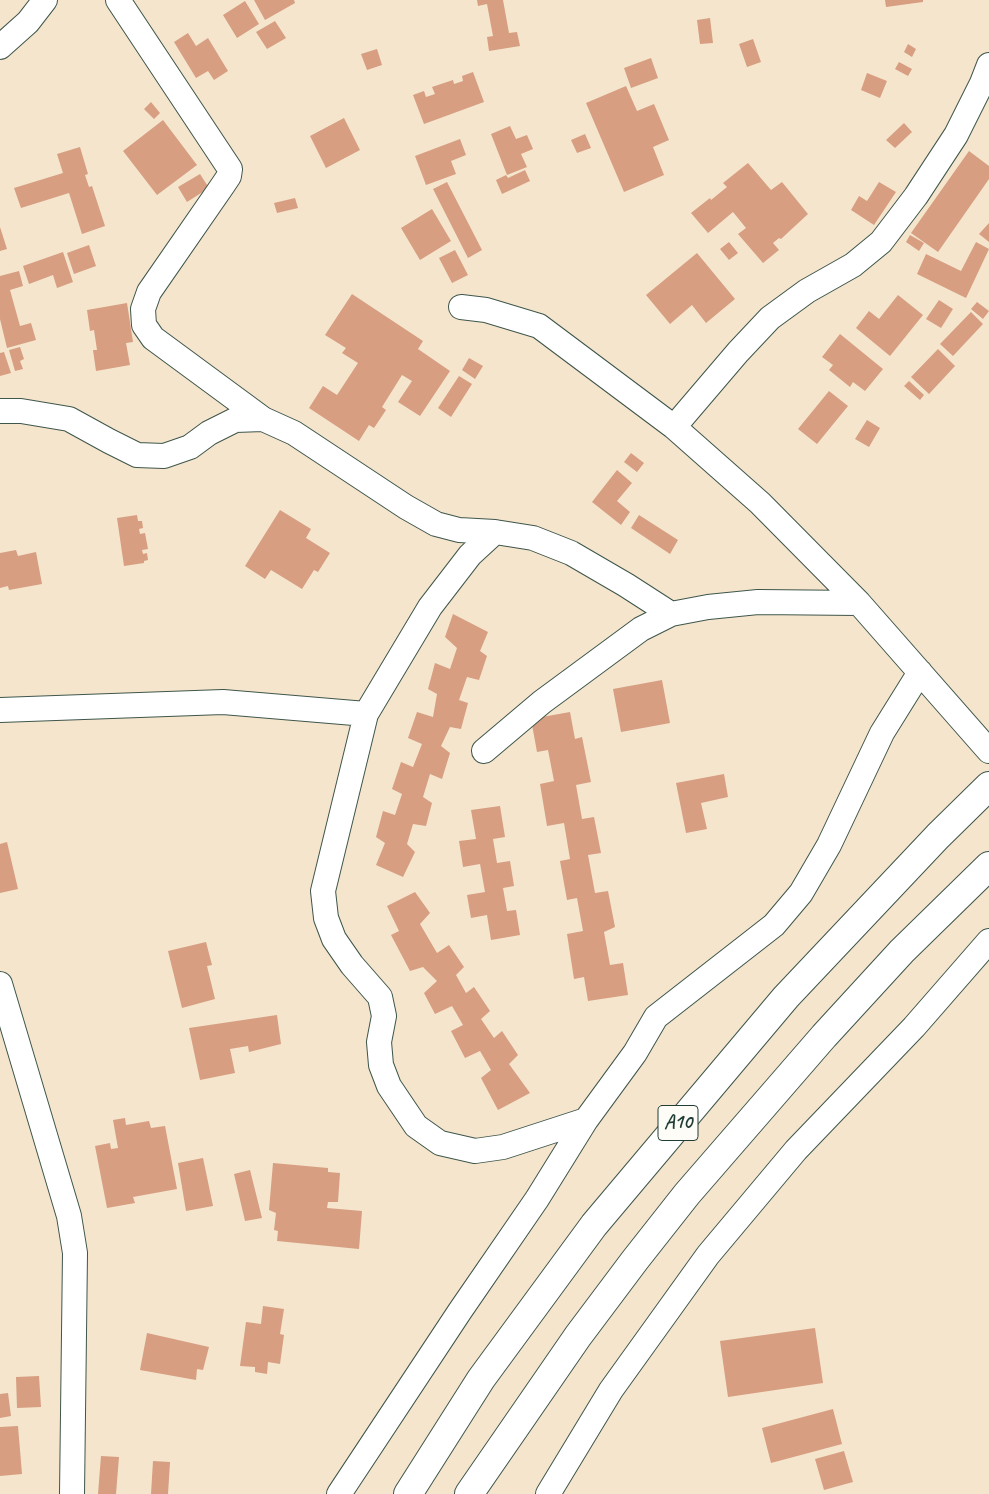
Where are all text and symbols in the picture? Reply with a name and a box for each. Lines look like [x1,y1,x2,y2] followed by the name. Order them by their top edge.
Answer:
[658,1106,698,1140] road number: A10

